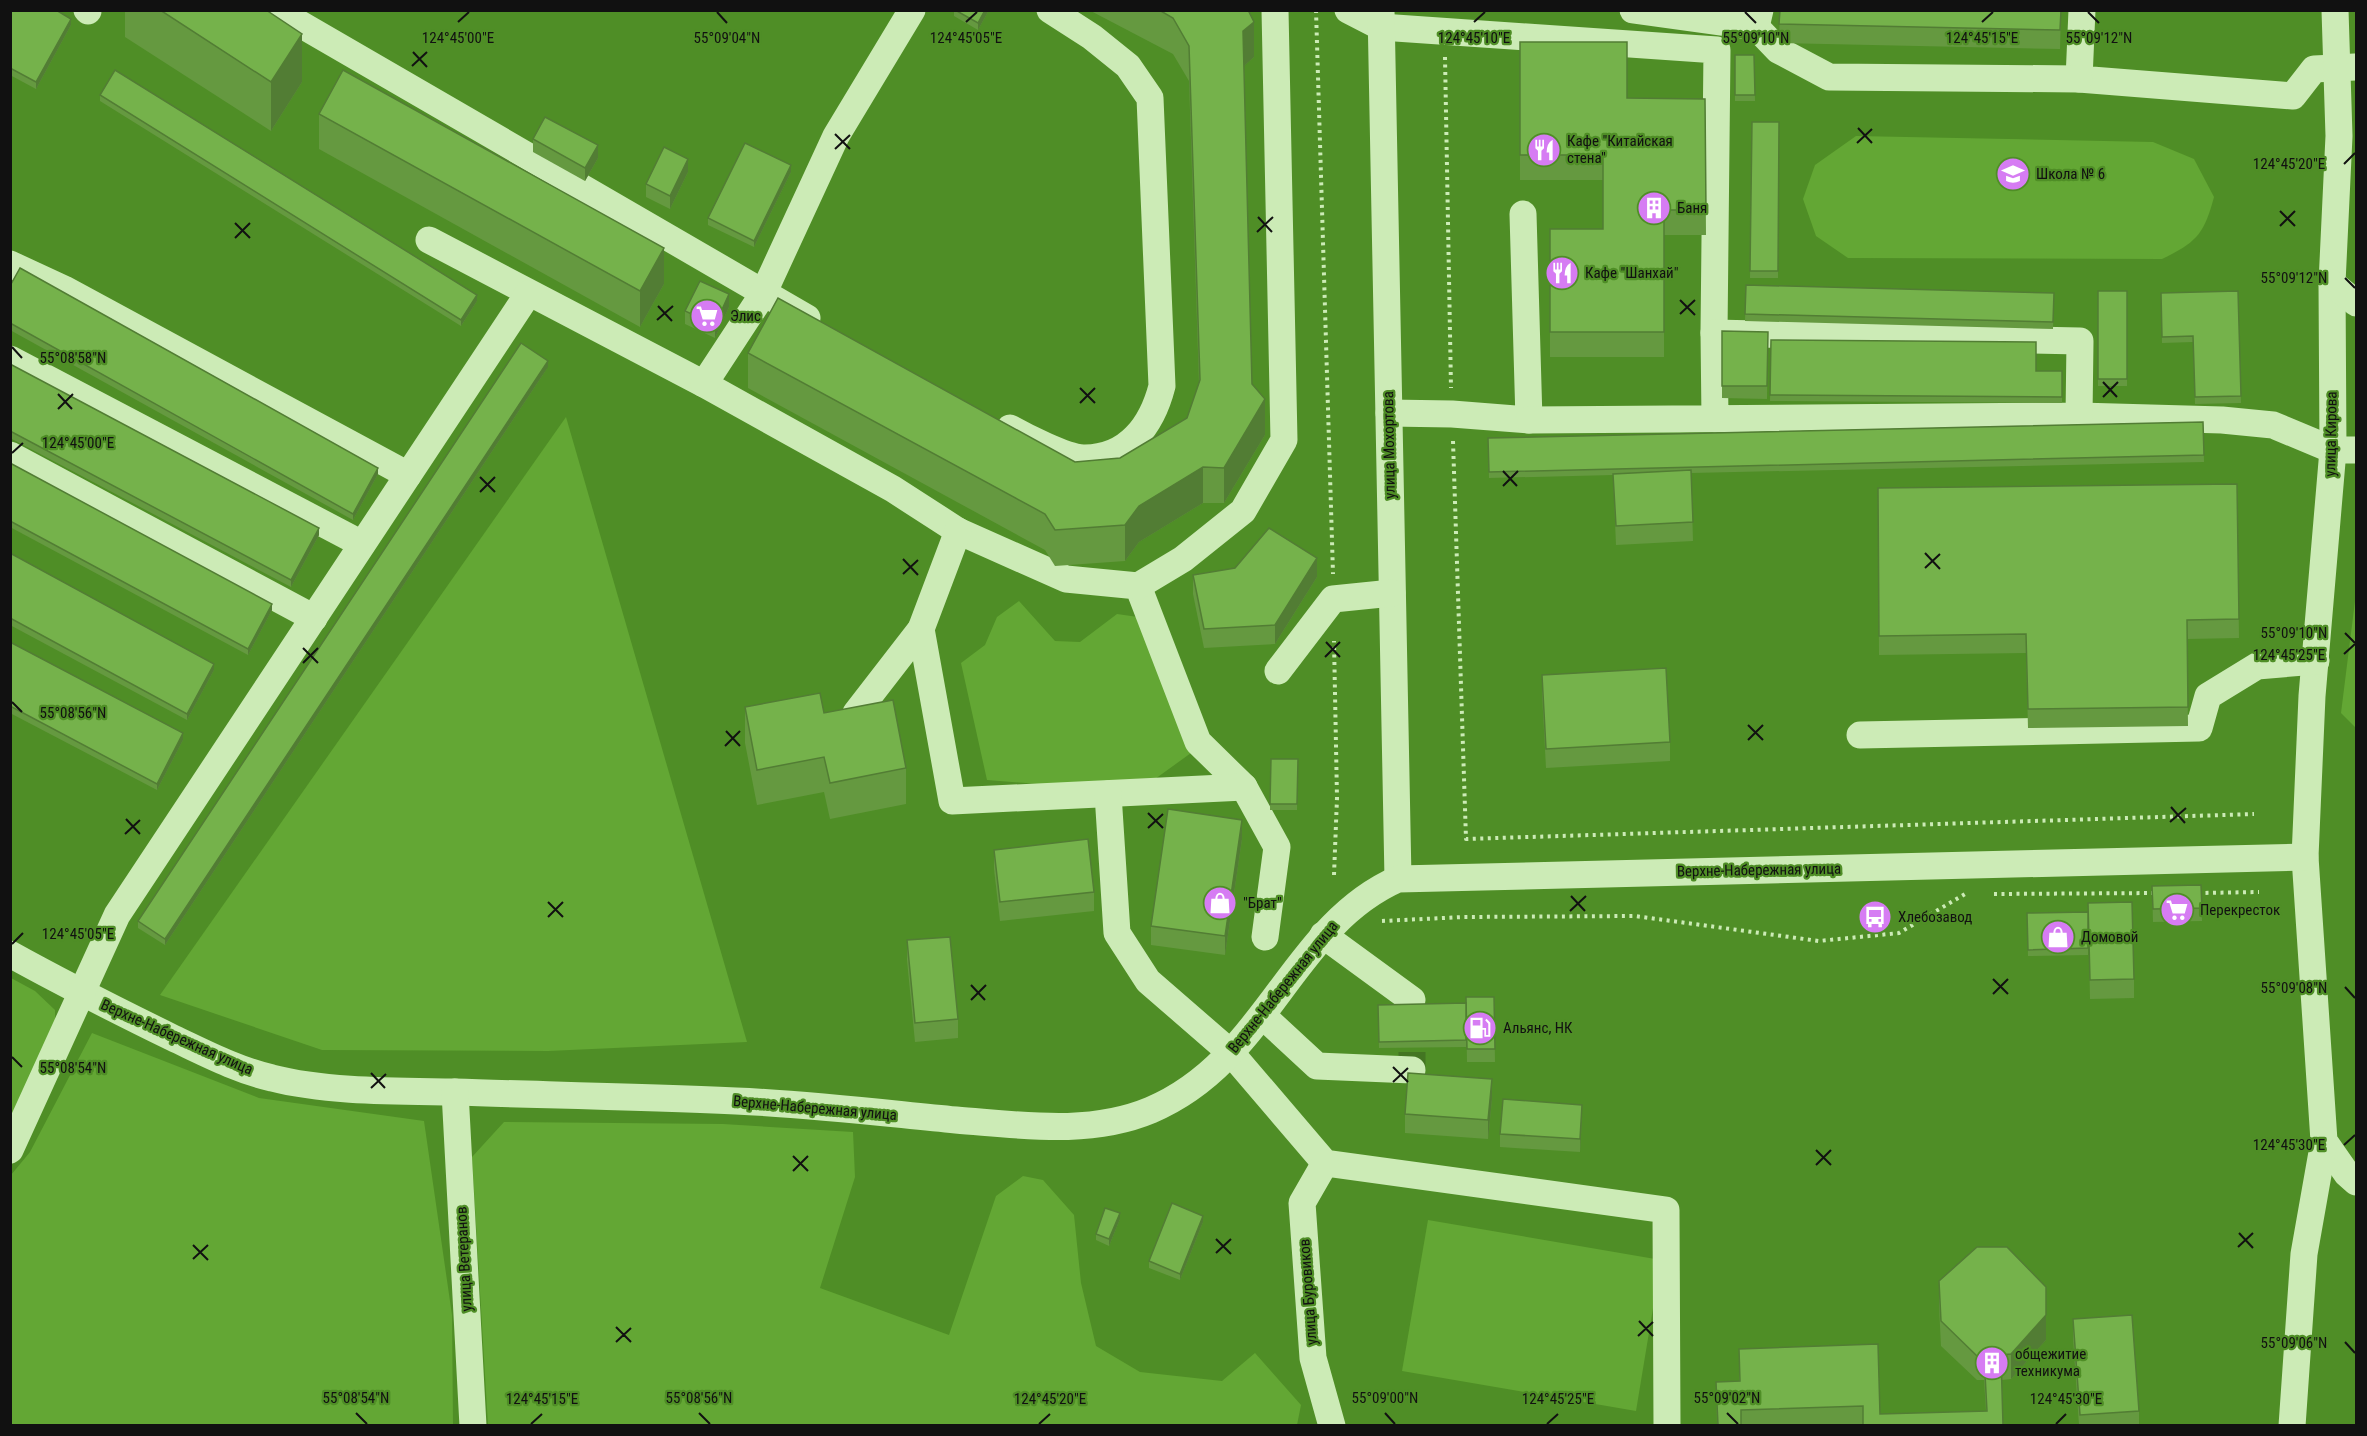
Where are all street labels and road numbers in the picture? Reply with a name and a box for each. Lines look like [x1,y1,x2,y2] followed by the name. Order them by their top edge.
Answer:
[1379,391,1399,499] street label: улица Мохортова
[2321,391,2341,477] street label: улица Кирова
[1677,860,1841,880] street label: Верхне-Набережная улица
[1224,917,1342,1057] street label: Верхне-Набережная улица
[98,995,256,1079] street label: Верхне-Набережная улица
[732,1092,898,1124] street label: Верхне-Набережная улица
[452,1206,476,1312] street label: улица Ветеранов
[1295,1238,1321,1346] street label: улица Буровиков

